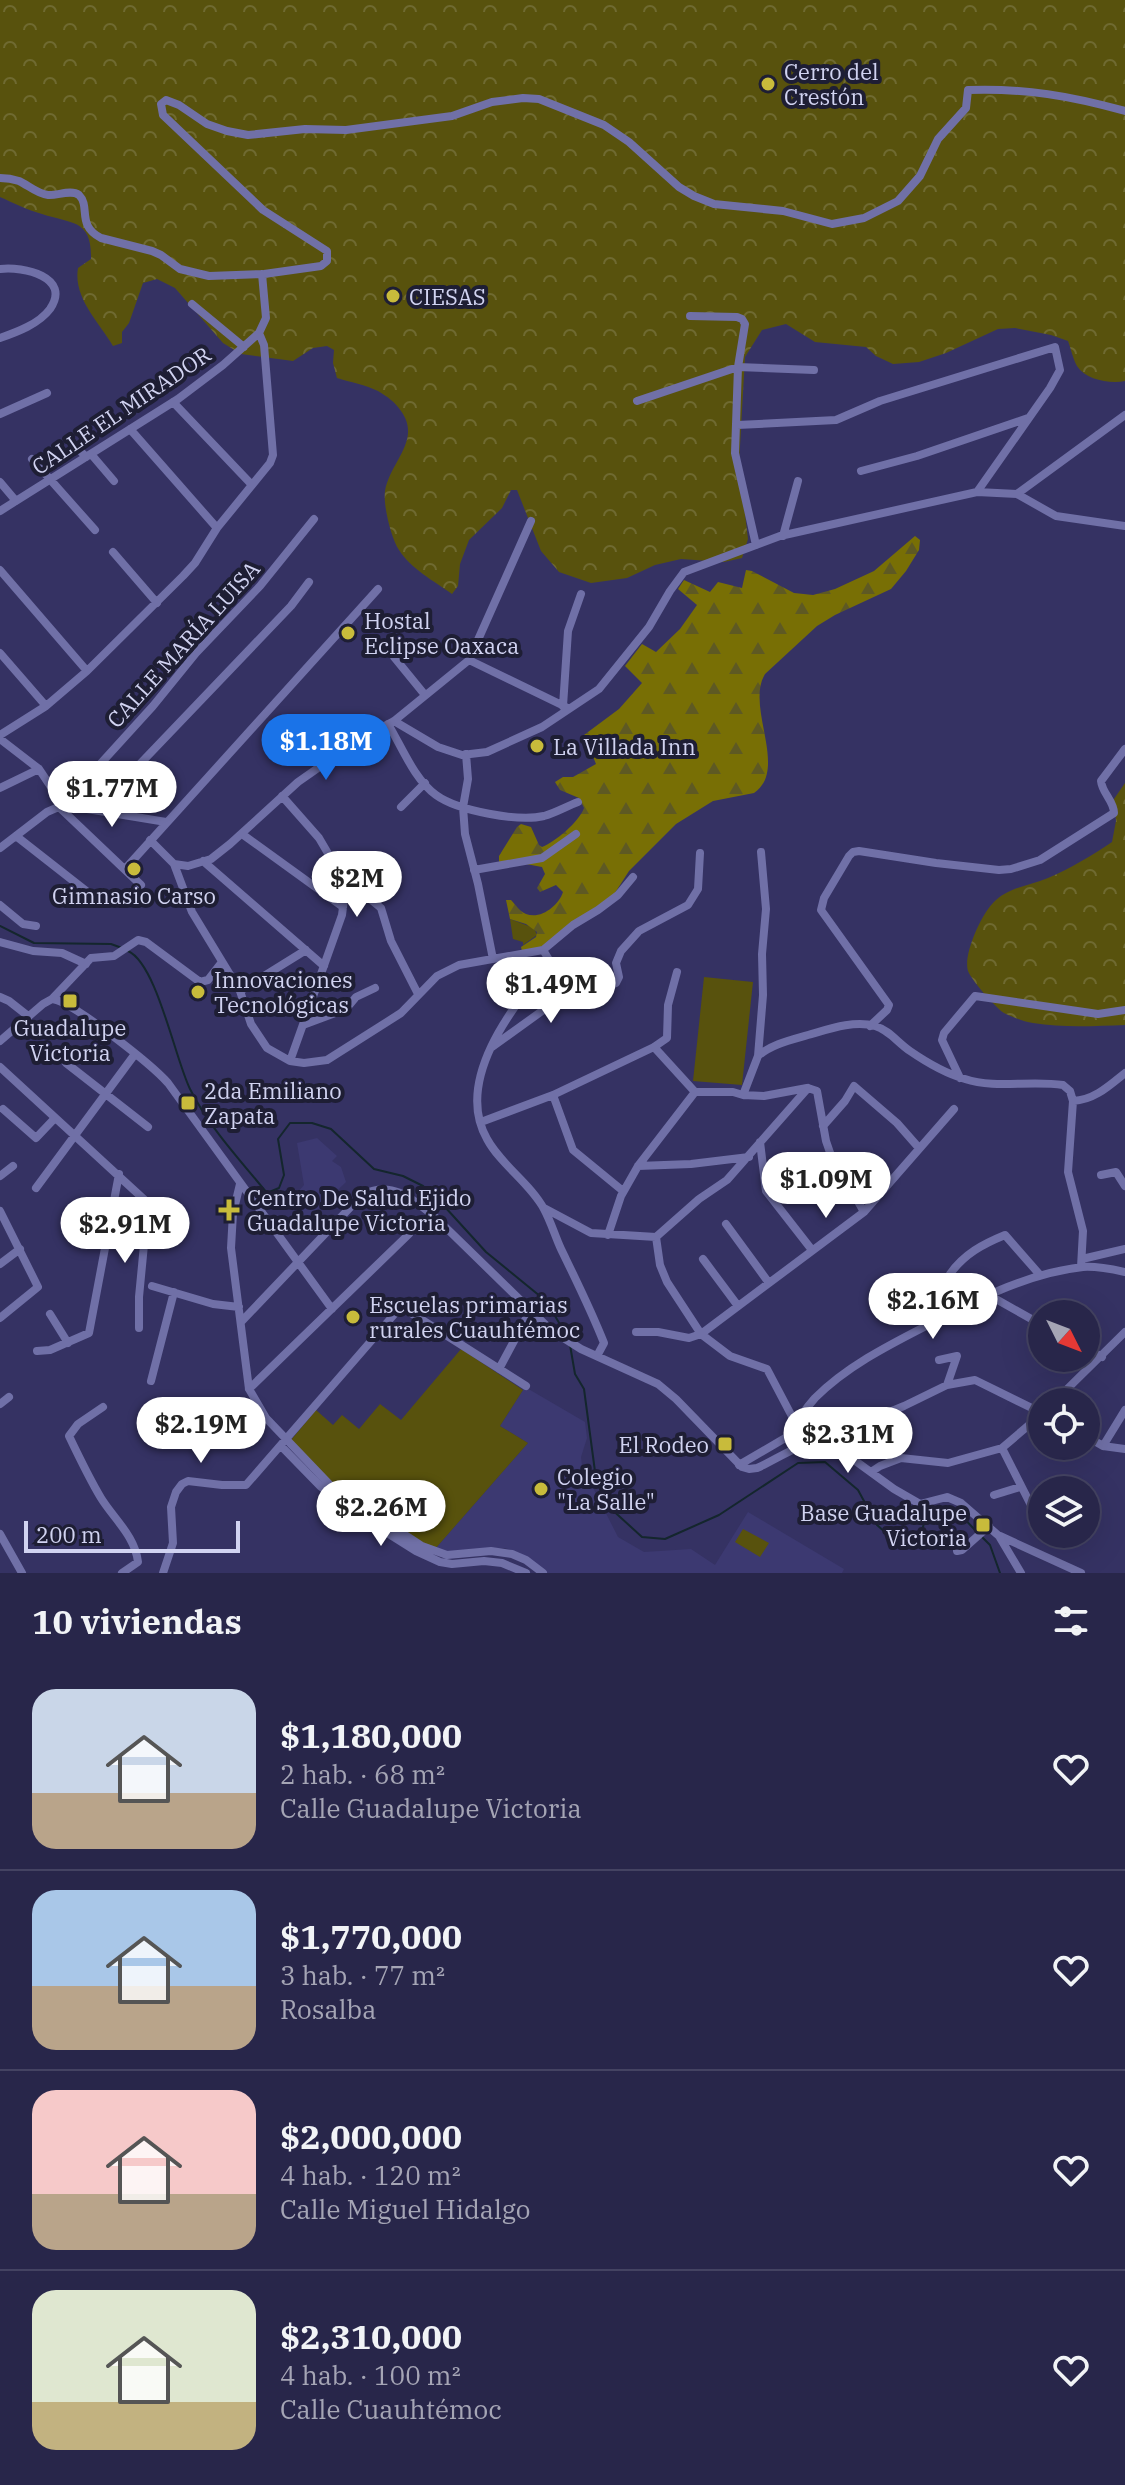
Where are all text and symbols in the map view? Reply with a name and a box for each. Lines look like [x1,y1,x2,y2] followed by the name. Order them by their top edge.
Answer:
[784,57,879,111] place label: Cerro del Crestón
[759,75,777,93] marker: Cerro del Crestón
[409,282,486,311] place label: CIESAS
[384,287,402,305] marker: CIESAS
[26,339,216,481] street label: CALLE EL MIRADOR
[100,554,266,734] street label: CALLE MARÍA LUISA
[364,606,519,660] place label: Hostal Eclipse Oaxaca
[339,624,357,642] marker: Hostal Eclipse Oaxaca
[261,714,391,782] pin: $1.18M
[280,723,372,757] text: $1.18M
[553,732,696,761] place label: La Villada Inn
[528,737,546,755] marker: La Villada Inn
[47,761,177,829] pin: $1.77M
[66,770,158,804] text: $1.77M
[318,851,396,919] pin: $2M
[125,860,143,878] marker: Gimnasio Carso
[330,860,384,894] text: $2M
[52,881,216,910] place label: Gimnasio Carso
[486,957,616,1025] pin: $1.49M
[214,965,353,1019] place label: Innovaciones Tecnológicas
[505,966,597,1000] text: $1.49M
[189,983,207,1001] marker: Innovaciones Tecnológicas
[61,992,79,1010] marker: Guadalupe Victoria
[14,1013,126,1067] place label: Guadalupe Victoria
[204,1076,342,1130] place label: 2da Emiliano Zapata
[179,1094,197,1112] marker: 2da Emiliano Zapata
[761,1152,891,1220] pin: $1.09M
[780,1161,872,1195] text: $1.09M
[247,1183,472,1237] place label: Centro De Salud Ejido Guadalupe Victoria
[60,1197,190,1265] pin: $2.91M
[218,1199,240,1221] marker: Centro De Salud Ejido Guadalupe Victoria
[79,1206,171,1240] text: $2.91M
[868,1273,998,1341] pin: $2.16M
[887,1282,979,1316] text: $2.16M
[369,1290,580,1344] place label: Escuelas primarias rurales Cuauhtémoc
[1028,1300,1100,1372] north arrow
[1028,1300,1100,1548] map controls
[344,1308,362,1326] marker: Escuelas primarias rurales Cuauhtémoc
[1028,1388,1100,1460] button: locate
[136,1397,266,1465] pin: $2.19M
[155,1406,247,1440] text: $2.19M
[783,1407,913,1475] pin: $2.31M
[802,1416,894,1450] text: $2.31M
[619,1430,709,1459] place label: El Rodeo
[716,1435,734,1453] marker: El Rodeo
[557,1462,655,1516] place label: Colegio "La Salle"
[1028,1476,1100,1548] button: layers
[316,1480,446,1548] pin: $2.26M
[532,1480,550,1498] marker: Colegio "La Salle"
[335,1489,427,1523] text: $2.26M
[800,1498,967,1552] place label: Base Guadalupe Victoria
[974,1516,992,1534] marker: Base Guadalupe Victoria
[24,1517,240,1553] scale bar
[36,1520,102,1549] text: 200 m
[32,1599,242,1643] text: 10 viviendas
[1049,1599,1093,1643] icon: filters
[280,1713,462,1757] text: $1,180,000
[96,1721,192,1817] icon: home
[1049,1747,1093,1791] icon: heart
[280,1757,445,1791] text: 2 hab. · 68 m²
[280,1791,582,1825] text: Calle Guadalupe Victoria
[280,1914,462,1958] text: $1,770,000
[96,1922,192,2018] icon: home
[1049,1948,1093,1992] icon: heart
[280,1958,445,1992] text: 3 hab. · 77 m²
[280,1992,376,2026] text: Rosalba
[280,2114,462,2158] text: $2,000,000
[96,2122,192,2218] icon: home
[1049,2148,1093,2192] icon: heart
[280,2158,461,2192] text: 4 hab. · 120 m²
[280,2192,530,2226] text: Calle Miguel Hidalgo
[280,2314,462,2358] text: $2,310,000
[96,2322,192,2418] icon: home
[1049,2348,1093,2392] icon: heart
[280,2358,461,2392] text: 4 hab. · 100 m²
[280,2392,502,2426] text: Calle Cuauhtémoc

